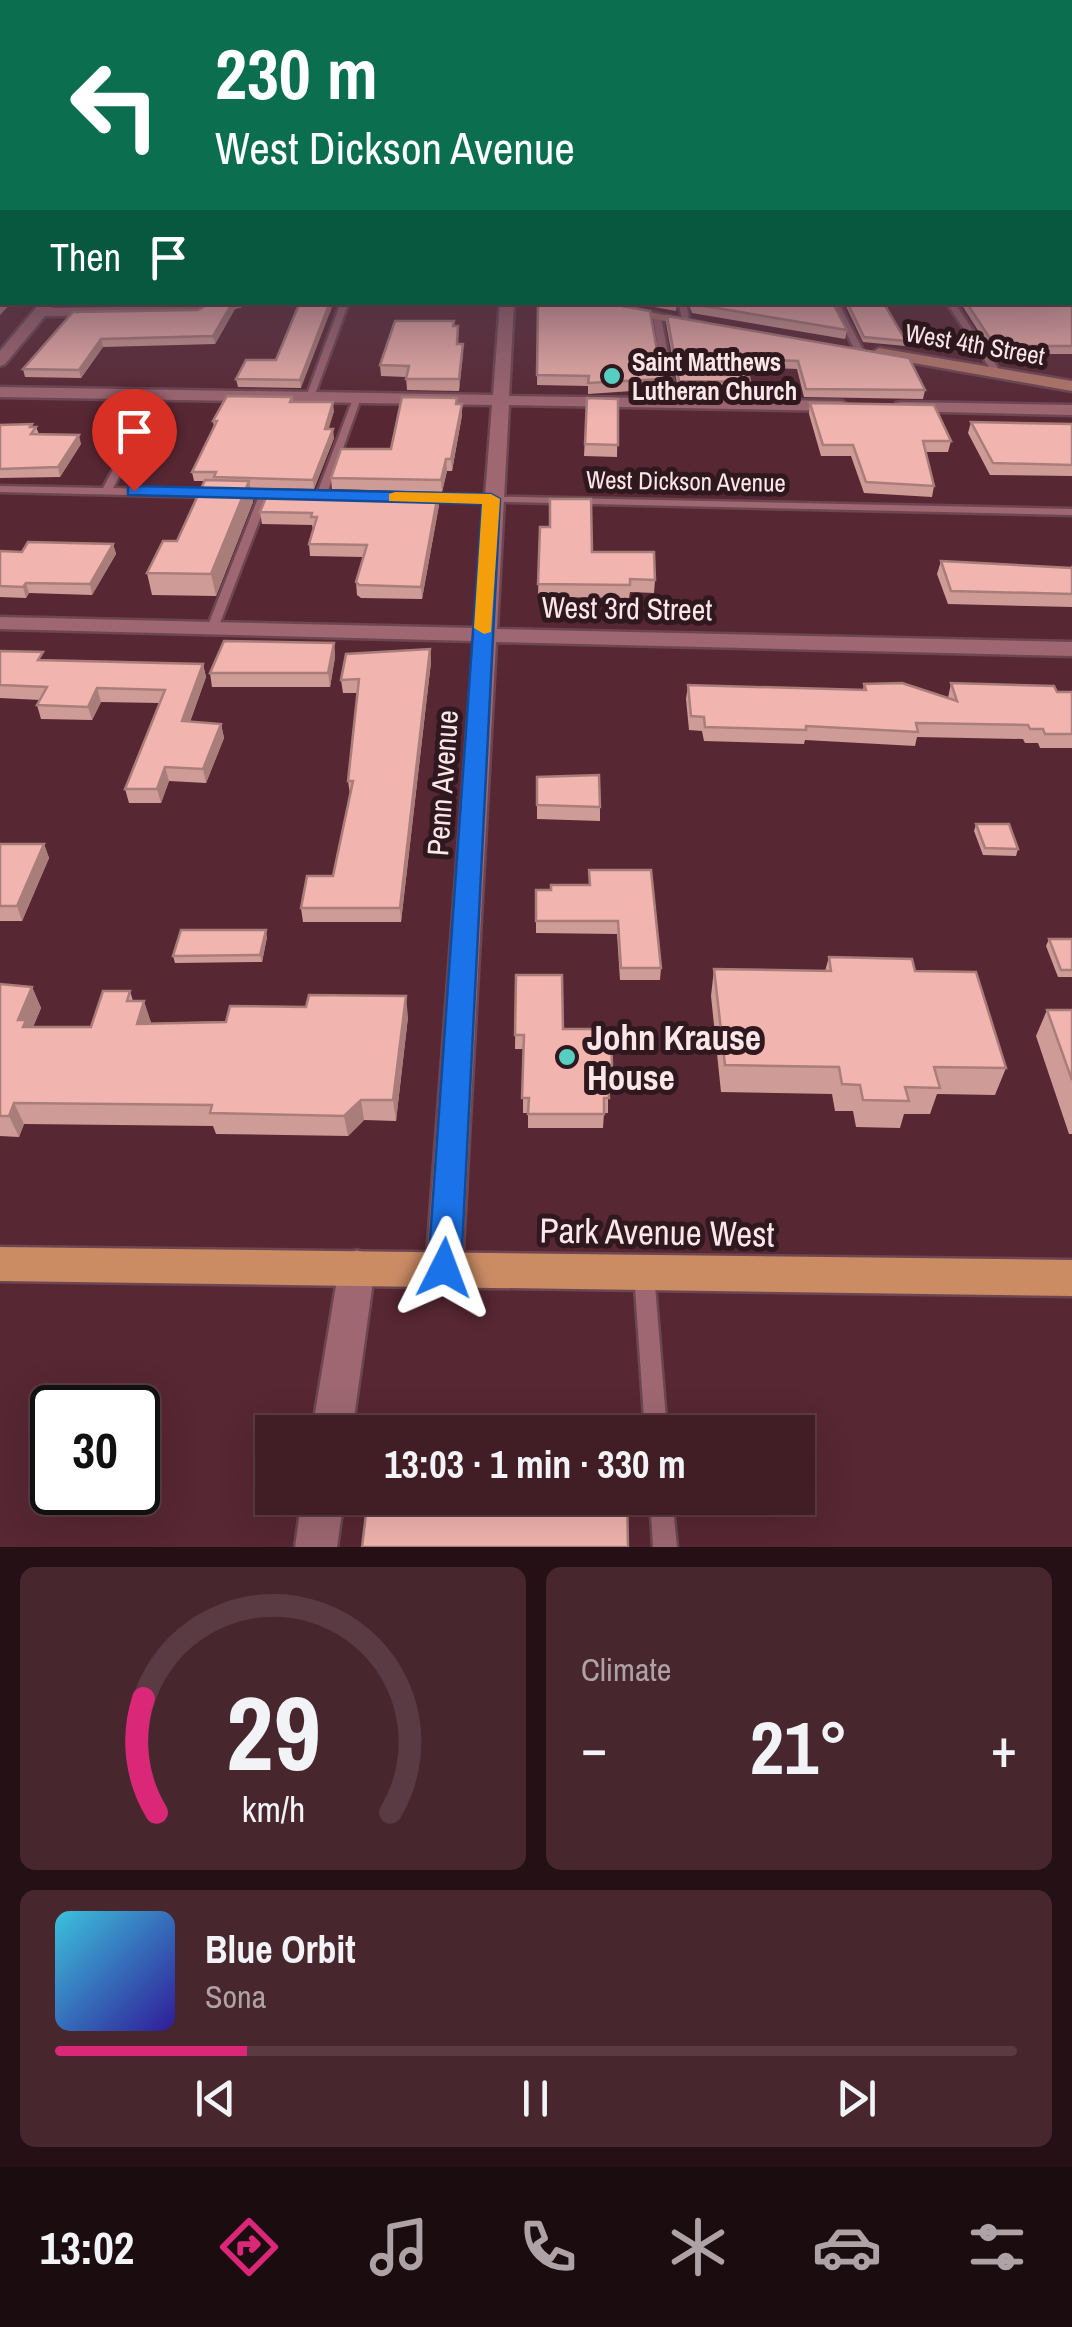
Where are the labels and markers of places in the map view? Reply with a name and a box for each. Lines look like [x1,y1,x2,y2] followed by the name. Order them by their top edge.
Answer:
[632,345,797,408] place label: Saint Matthews Lutheran Church
[601,365,623,387] marker: Saint Matthews Lutheran Church
[92,389,177,492] pin
[587,1014,761,1101] place label: John Krause House
[556,1046,578,1068] marker: John Krause House

